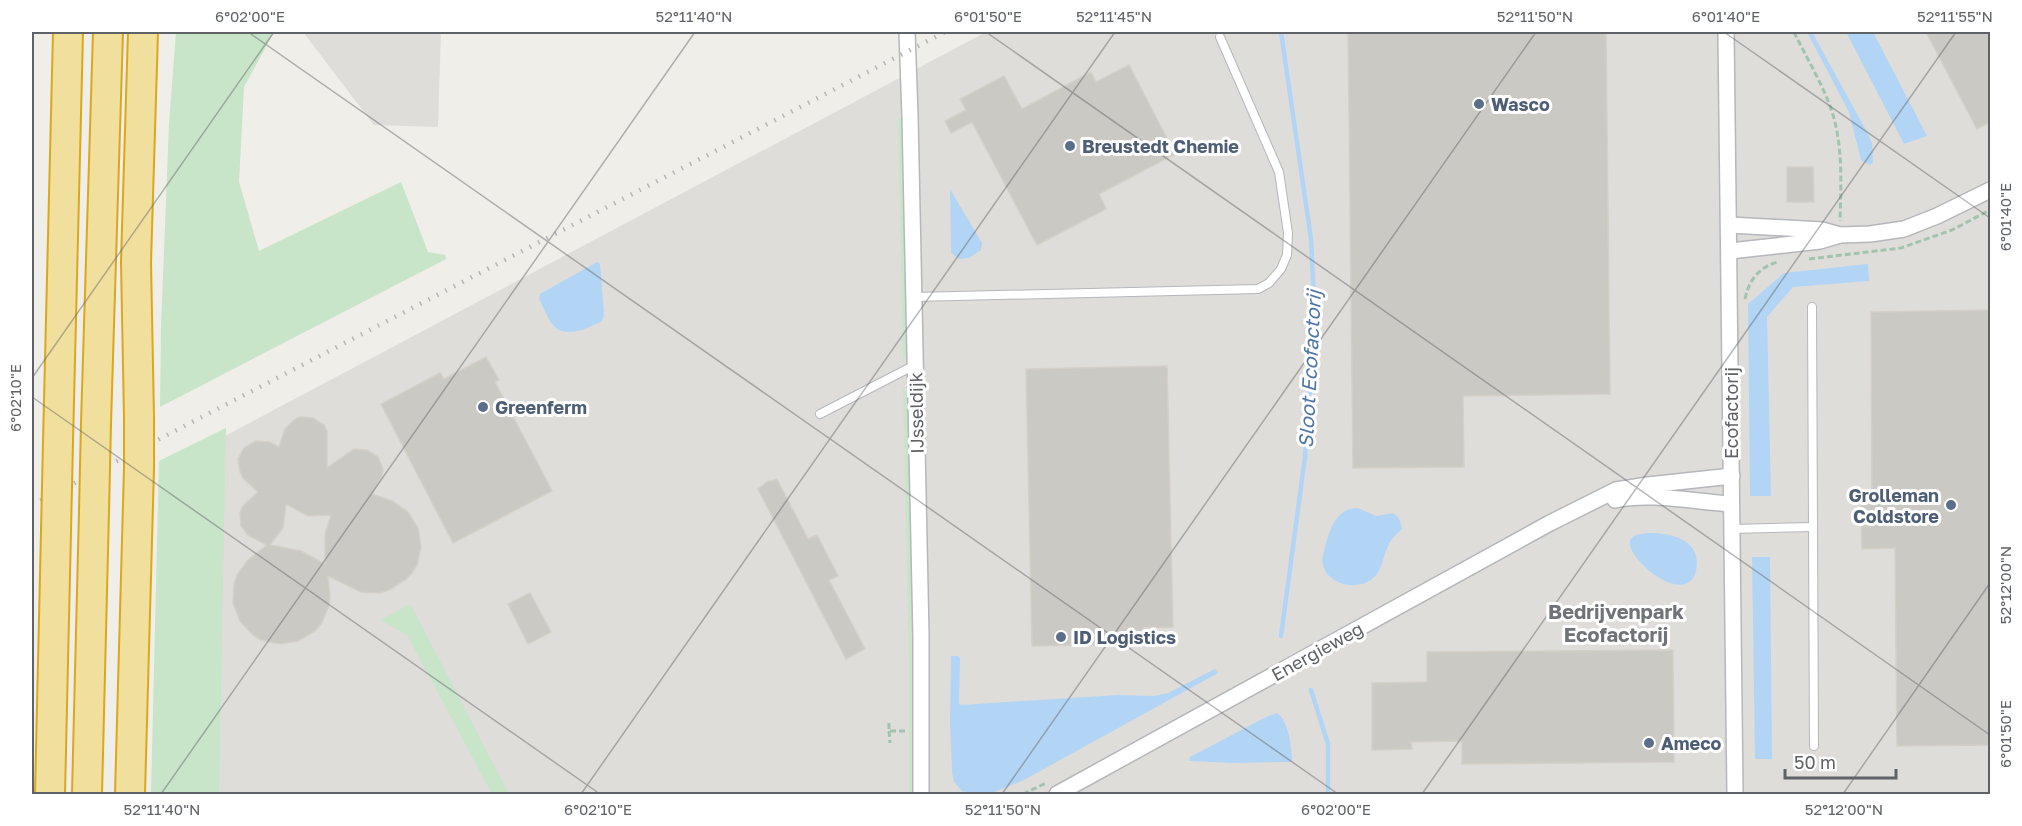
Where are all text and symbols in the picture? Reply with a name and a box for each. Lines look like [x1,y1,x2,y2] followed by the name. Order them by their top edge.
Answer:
[215,7,285,25] text: 6°02'00"E
[656,7,732,25] text: 52°11'40"N
[954,7,1022,25] text: 6°01'50"E
[1076,7,1152,25] text: 52°11'45"N
[1497,7,1573,25] text: 52°11'50"N
[1692,7,1760,25] text: 6°01'40"E
[1917,7,1993,25] text: 52°11'55"N
[1491,93,1550,115] place label: Wasco
[1472,97,1486,111] marker: Wasco
[1082,135,1239,157] place label: Breustedt Chemie
[1063,139,1077,153] marker: Breustedt Chemie
[1996,183,2014,251] text: 6°01'40"E
[1293,287,1326,449] water label: Sloot Ecofactorij
[6,364,24,432] text: 6°02'10"E
[1720,367,1742,459] street label: Ecofactorij
[904,372,928,454] street label: IJsseldijk
[495,396,587,418] place label: Greenferm
[476,400,490,414] marker: Greenferm
[1849,484,1939,527] place label: Grolleman Coldstore
[1944,498,1958,512] marker: Grolleman Coldstore
[1996,546,2014,624] text: 52°12'00"N
[1548,599,1684,646] district label: Bedrijvenpark Ecofactorij
[1267,617,1367,685] street label: Energieweg
[1073,626,1176,648] place label: ID Logistics
[1054,630,1068,644] marker: ID Logistics
[1996,700,2014,768] text: 6°01'50"E
[1661,732,1721,754] place label: Ameco
[1642,736,1656,750] marker: Ameco
[1785,742,1896,780] scale bar
[1794,751,1836,773] text: 50 m
[124,800,200,818] text: 52°11'40"N
[564,800,632,818] text: 6°02'10"E
[965,800,1041,818] text: 52°11'50"N
[1301,800,1371,818] text: 6°02'00"E
[1805,800,1883,818] text: 52°12'00"N

